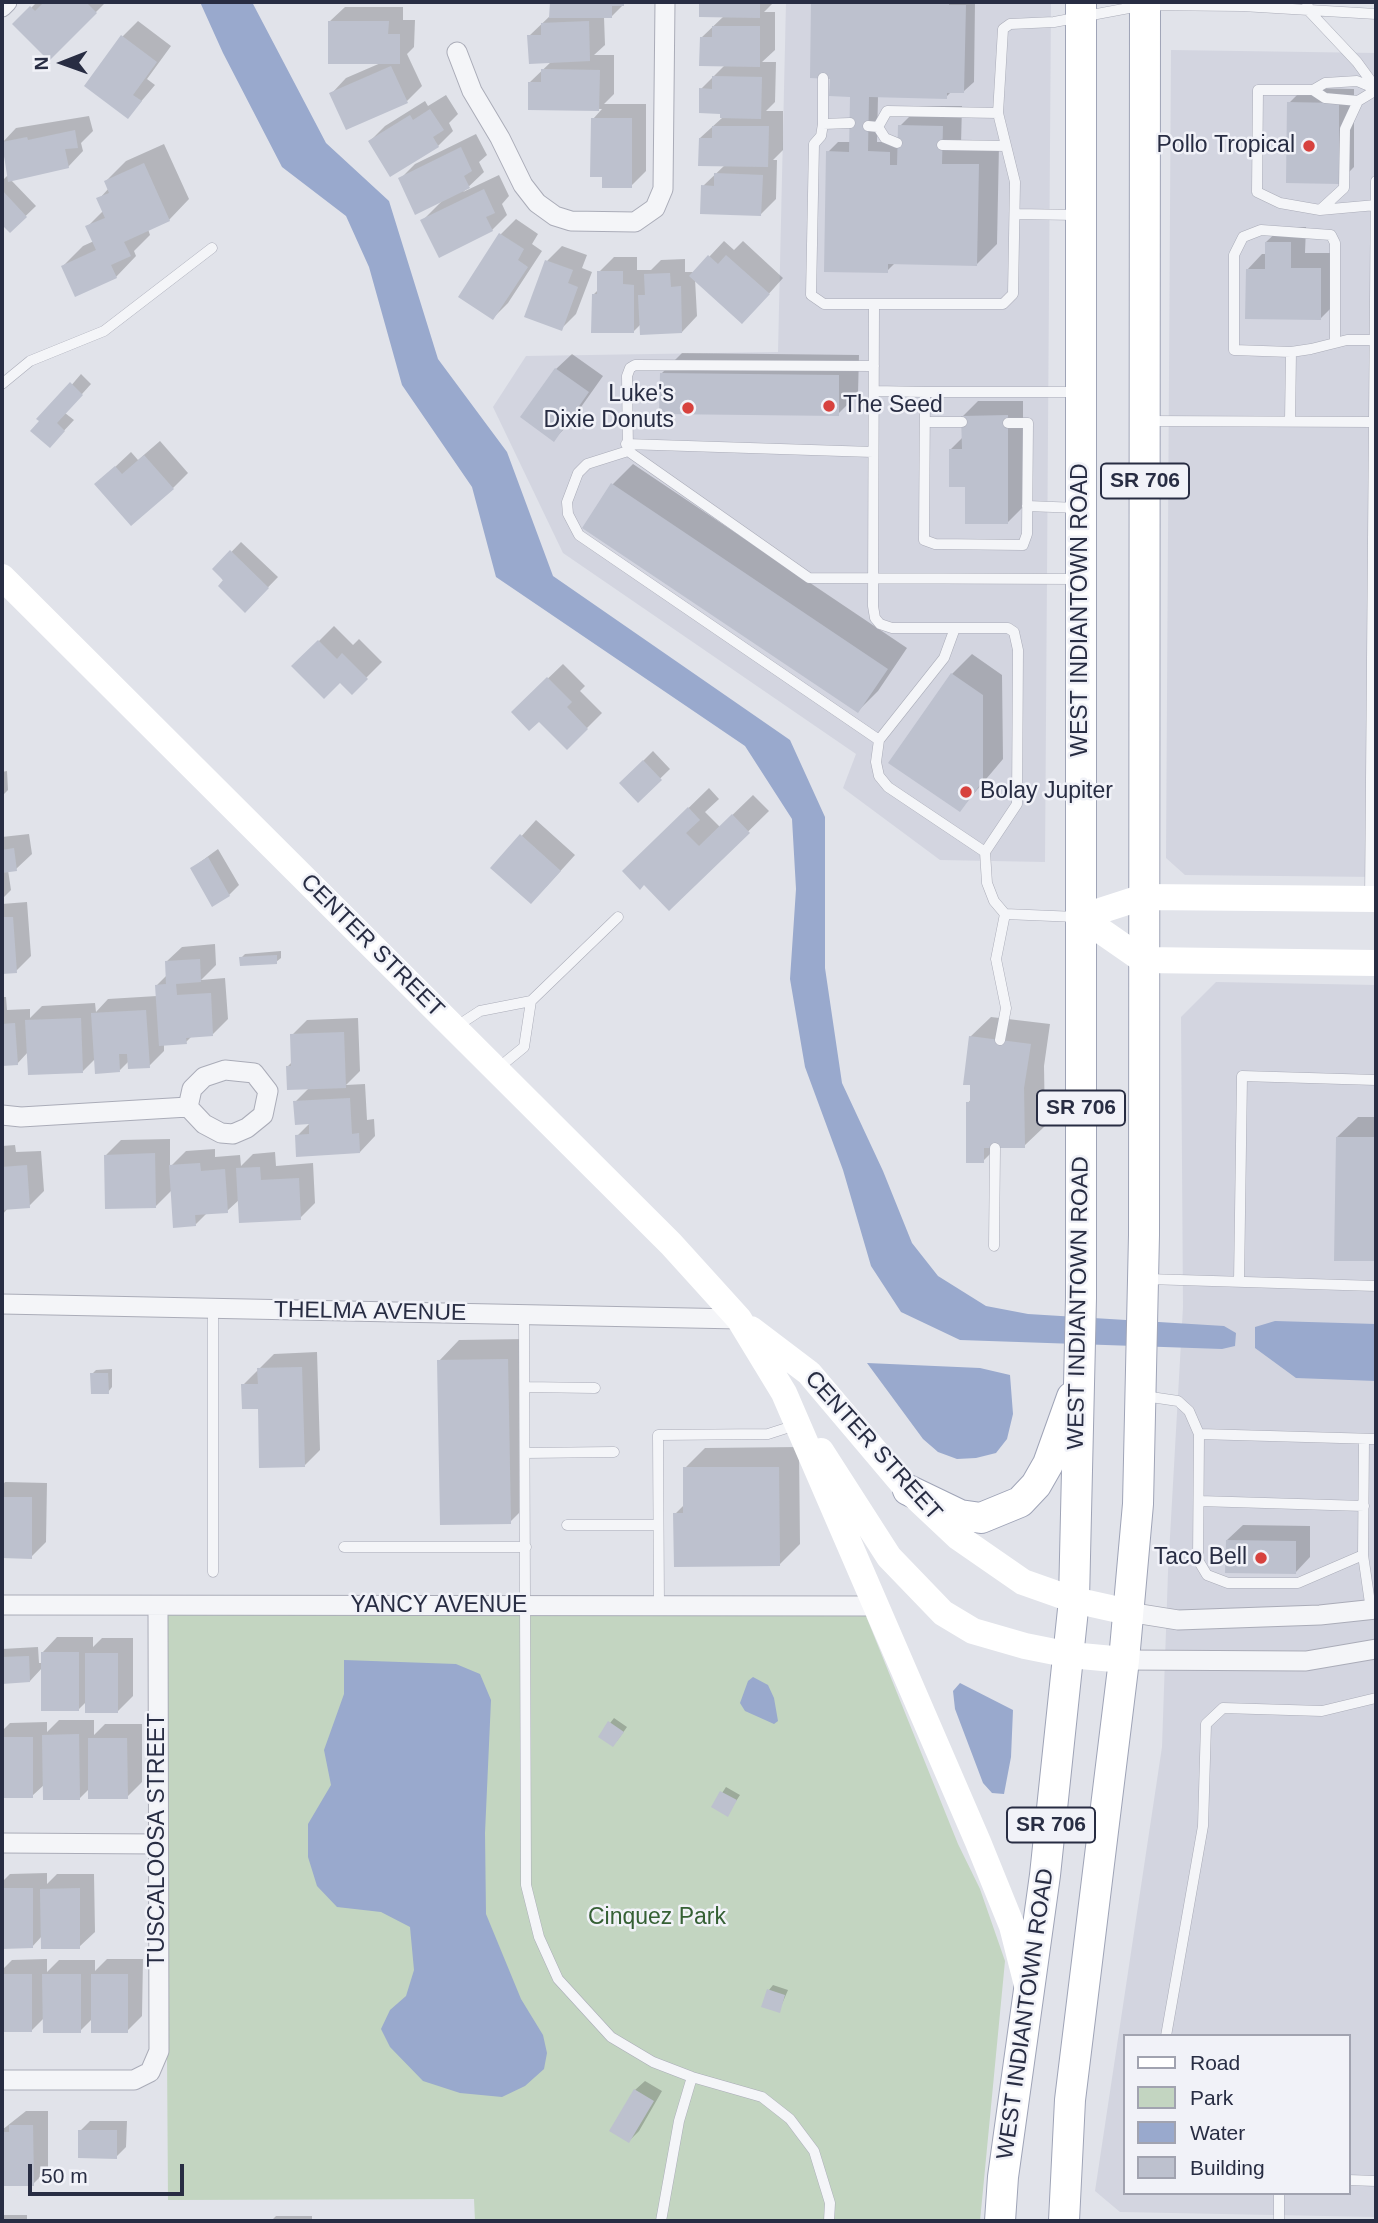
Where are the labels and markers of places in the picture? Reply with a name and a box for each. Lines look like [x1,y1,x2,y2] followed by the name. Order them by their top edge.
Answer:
[1157,132,1295,160] place label: Pollo Tropical
[1301,138,1317,154] marker: Pollo Tropical
[544,381,674,435] place label: Luke's Dixie Donuts
[843,392,943,420] place label: The Seed
[821,398,837,414] marker: The Seed
[680,400,696,416] marker: Luke's Dixie Donuts
[980,778,1113,806] place label: Bolay Jupiter
[958,784,974,800] marker: Bolay Jupiter
[1154,1544,1247,1572] place label: Taco Bell
[1253,1550,1269,1566] marker: Taco Bell

